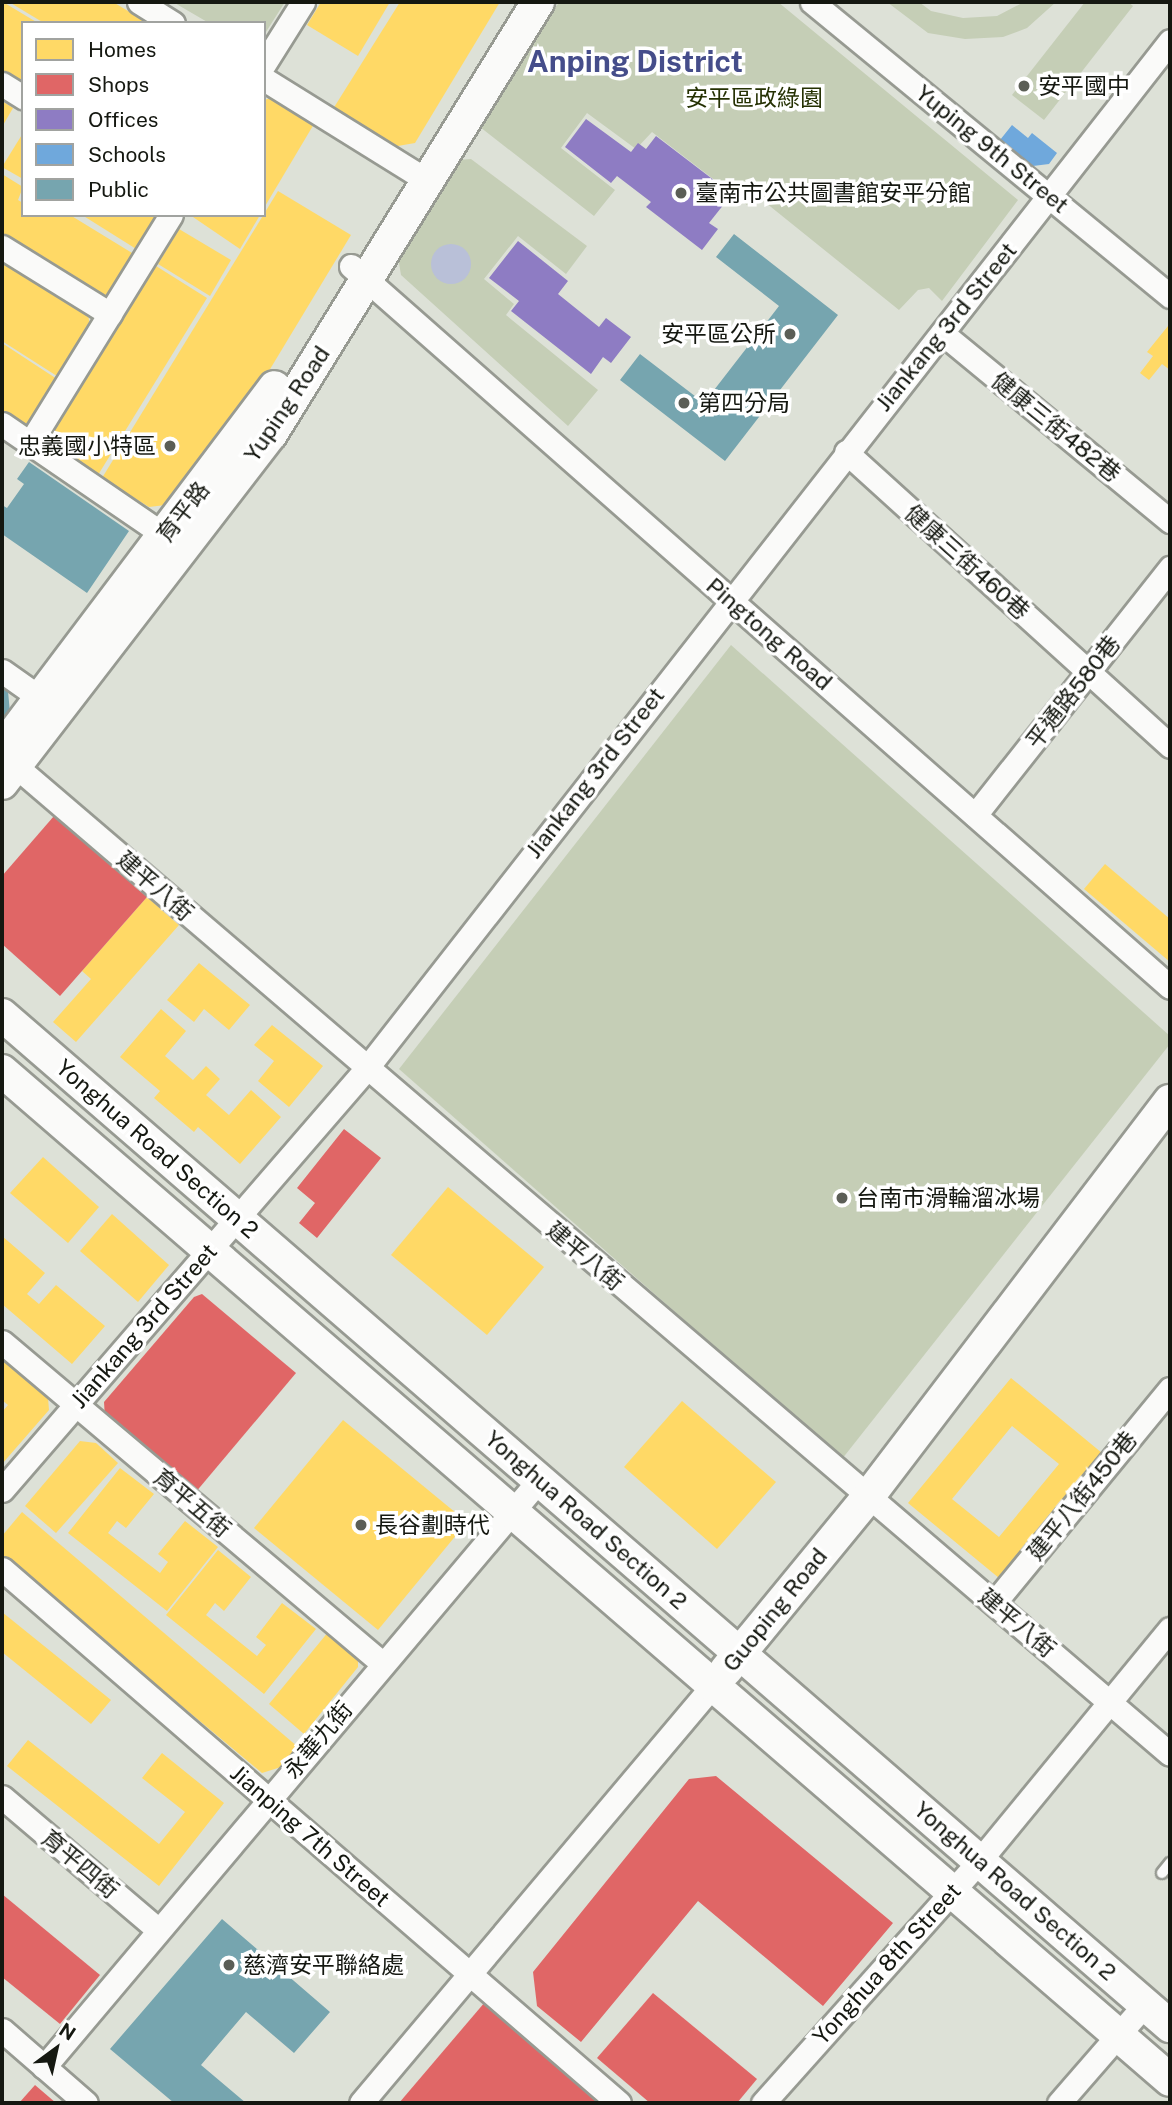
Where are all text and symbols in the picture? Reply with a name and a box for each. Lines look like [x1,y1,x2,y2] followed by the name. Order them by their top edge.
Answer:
[21,21,266,217] legend
[88,37,156,62] text: Homes
[527,43,743,79] district label: Anping District
[88,72,149,97] text: Shops
[1038,72,1130,100] place label: 安平國中
[1016,78,1032,94] marker: 安平國中
[910,79,1074,219] street label: Yuping 9th Street
[685,84,823,112] park label: 安平區政綠園
[88,107,158,132] text: Offices
[88,142,166,167] text: Schools
[88,177,149,202] text: Public
[695,179,971,207] place label: 臺南市公共圖書館安平分館
[673,185,689,201] marker: 臺南市公共圖書館安平分館
[870,237,1022,417] street label: Jiankang 3rd Street
[661,320,776,348] place label: 安平區公所
[782,326,798,342] marker: 安平區公所
[238,341,336,467] street label: Yuping Road
[986,367,1126,487] street label: 健康三街482巷
[698,389,790,417] place label: 第四分局
[676,395,692,411] marker: 第四分局
[18,432,156,460] place label: 忠義國小特區
[162,438,178,454] marker: 忠義國小特區
[151,476,215,548] street label: 育平路
[899,499,1035,625] street label: 健康三街460巷
[701,572,837,696] street label: Pingtong Road
[1020,630,1126,754] street label: 平通路580巷
[520,682,670,864] street label: Jiankang 3rd Street
[111,845,199,927] street label: 建平八街
[50,1054,264,1244] street label: Yonghua Road Section 2
[856,1184,1040,1212] place label: 台南市滑輪溜冰場
[834,1190,850,1206] marker: 台南市滑輪溜冰場
[541,1216,629,1296] street label: 建平八街
[65,1238,223,1414] street label: Jiankang 3rd Street
[479,1425,693,1615] street label: Yonghua Road Section 2
[1022,1426,1142,1566] street label: 建平八街450巷
[148,1463,236,1543] street label: 育平五街
[375,1511,490,1539] place label: 長谷劃時代
[353,1517,369,1533] marker: 長谷劃時代
[717,1543,833,1677] street label: Guoping Road
[973,1583,1061,1663] street label: 建平八街
[278,1696,358,1784] street label: 永華九街
[225,1759,395,1913] street label: Jianping 7th Street
[908,1796,1122,1986] street label: Yonghua Road Section 2
[36,1824,124,1904] street label: 育平四街
[807,1878,967,2050] street label: Yonghua 8th Street
[243,1951,404,1979] place label: 慈濟安平聯絡處
[221,1957,237,1973] marker: 慈濟安平聯絡處
[21,2014,91,2084] north arrow
[55,2018,80,2045] text: N

